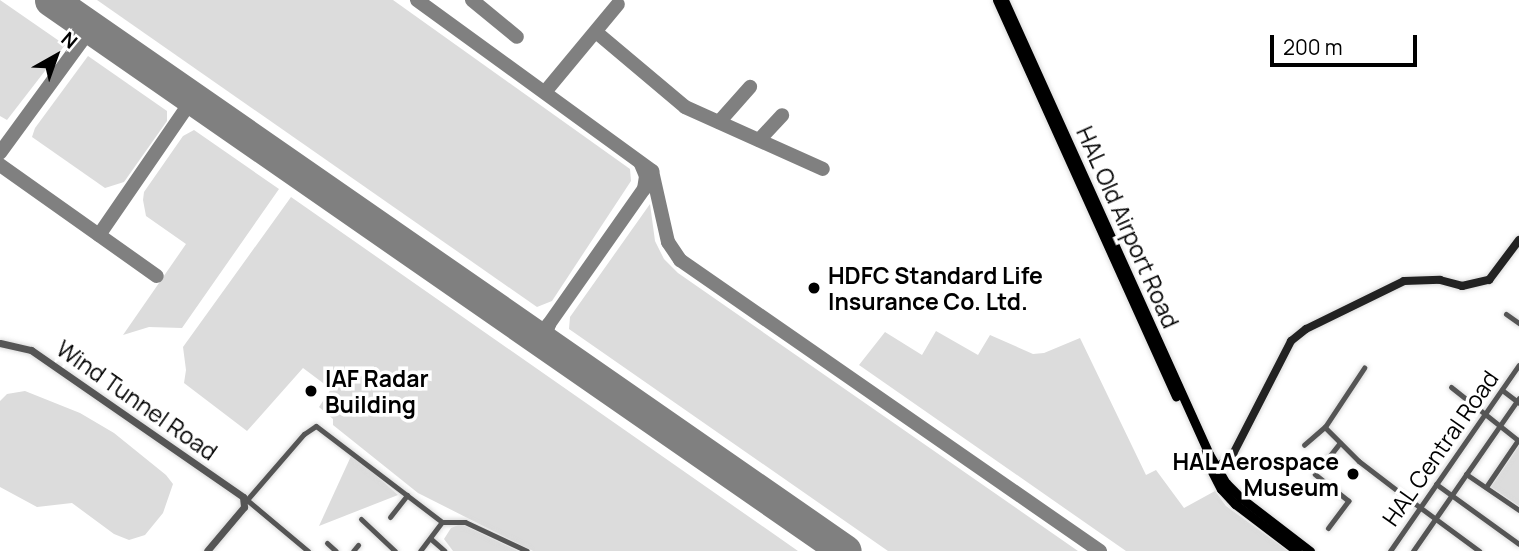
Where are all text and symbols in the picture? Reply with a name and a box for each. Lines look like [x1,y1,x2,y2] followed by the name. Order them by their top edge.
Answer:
[21,21,91,91] north arrow
[1274,21,1421,65] scale bar
[56,26,83,54] text: N
[1283,33,1343,61] text: 200 m
[1071,121,1185,333] street label: HAL Old Airport Road
[828,261,1043,315] place label: HDFC Standard Life Insurance Co. Ltd.
[806,280,822,296] marker: HDFC Standard Life Insurance Co. Ltd.
[51,334,223,466] street label: Wind Tunnel Road
[325,364,429,418] place label: IAF Radar Building
[1376,365,1504,531] street label: HAL Central Road
[303,383,319,399] marker: IAF Radar Building
[1171,447,1339,501] place label: HAL Aerospace Museum
[1345,466,1361,482] marker: HAL Aerospace Museum

